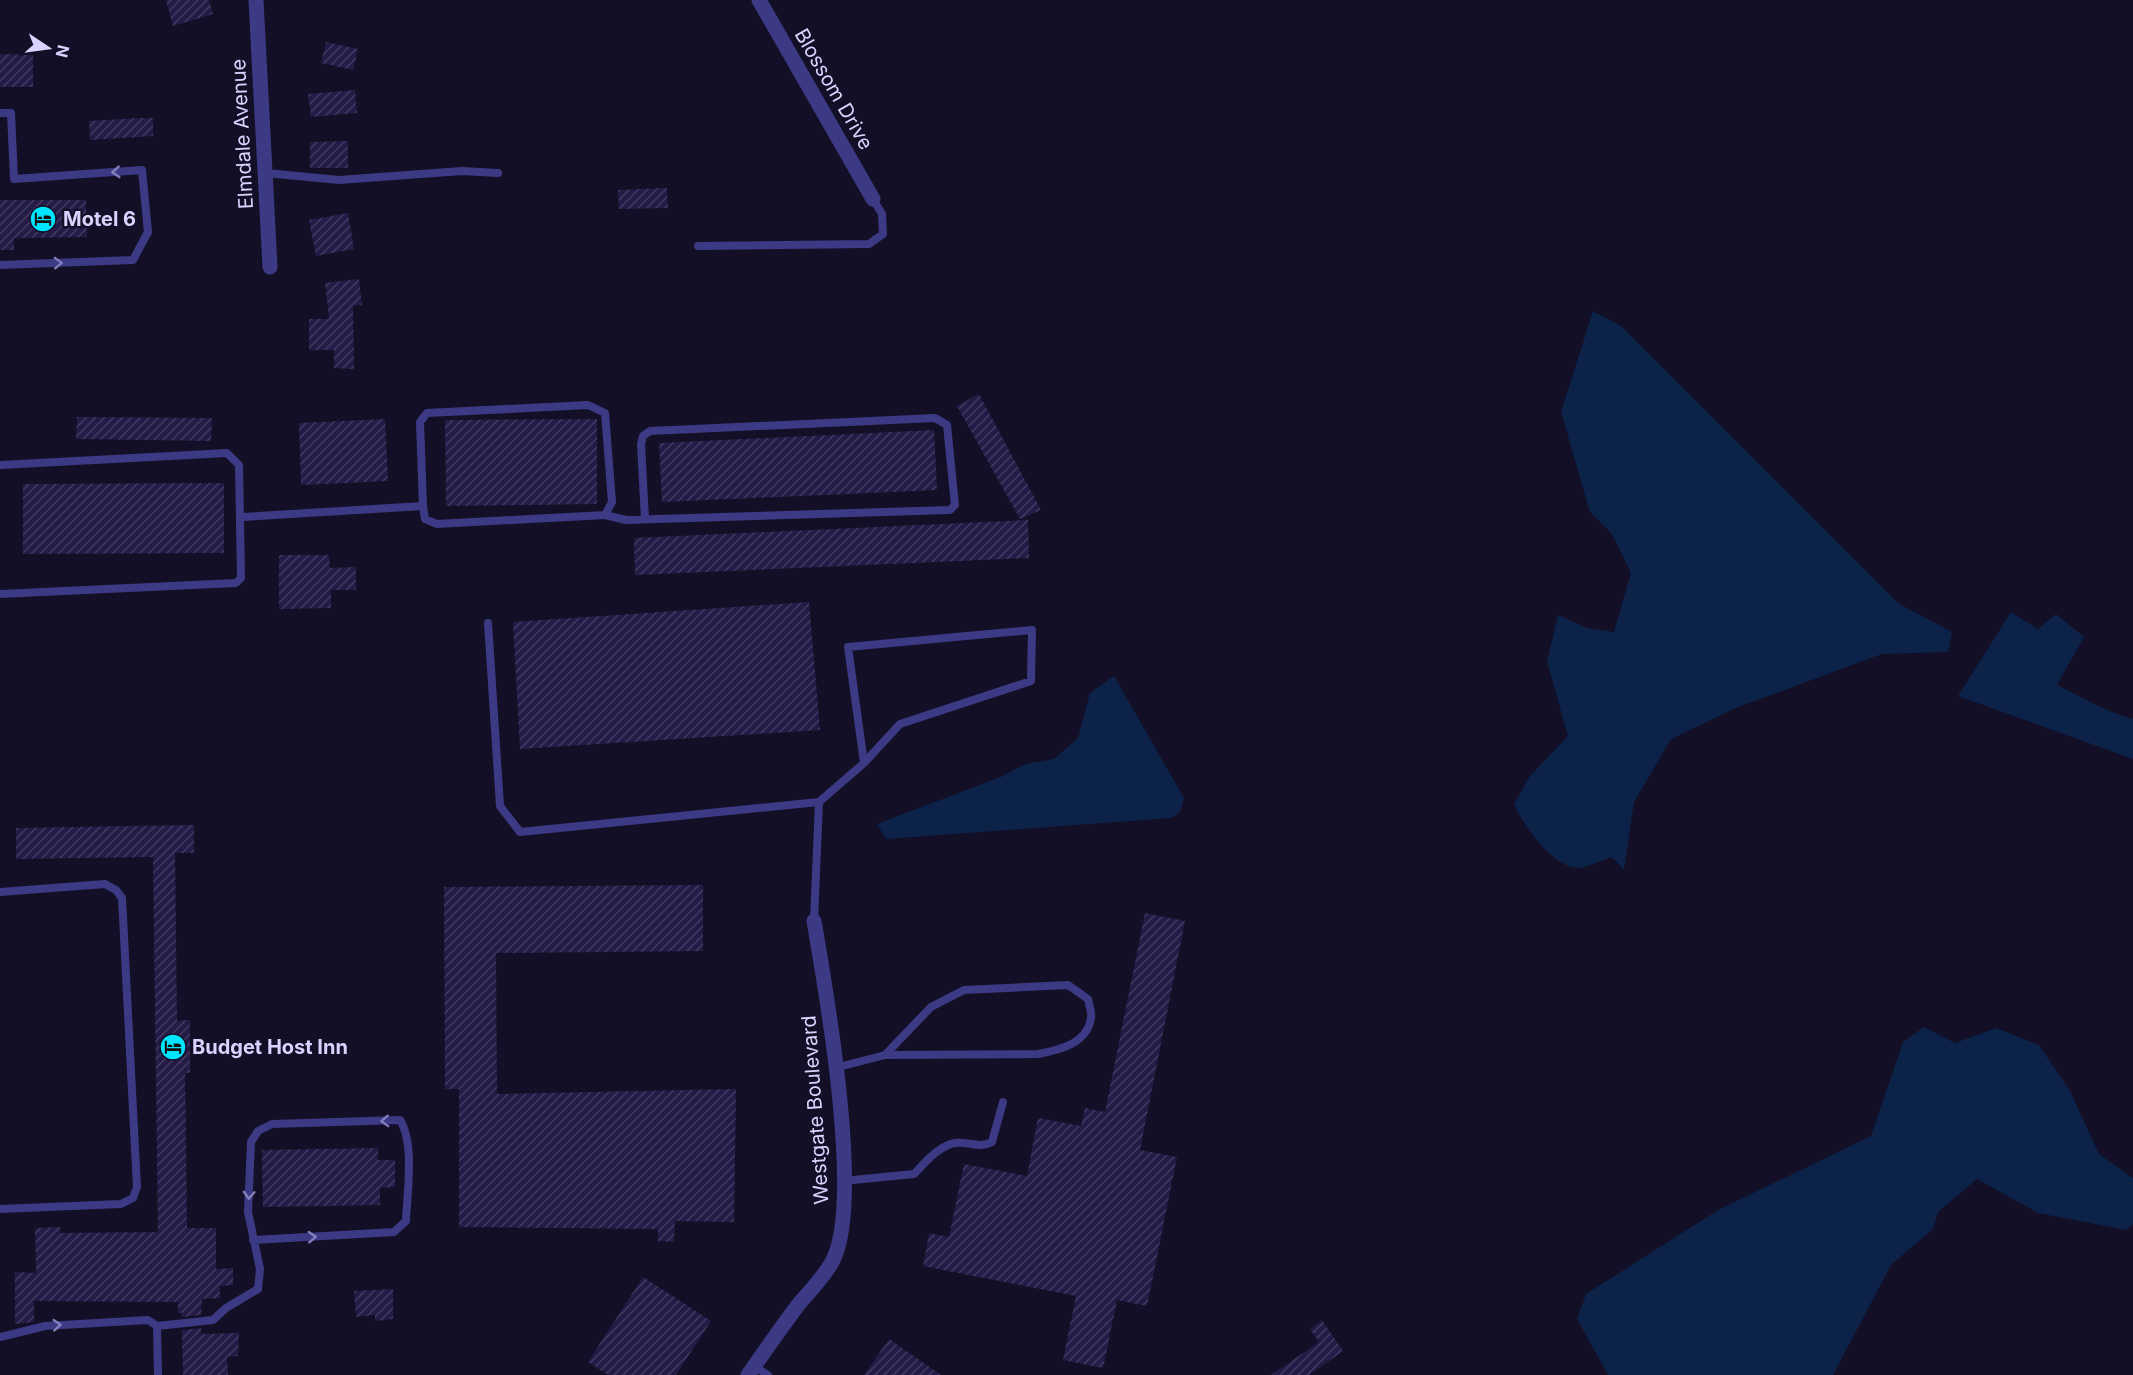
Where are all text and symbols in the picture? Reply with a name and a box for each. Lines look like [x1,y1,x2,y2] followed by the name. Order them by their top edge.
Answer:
[18,18,78,78] north arrow
[790,24,878,154] street label: Blossom Drive
[51,43,74,60] text: N
[226,58,258,210] street label: Elmdale Avenue
[111,165,120,178] one-way arrow
[28,204,58,234] hotel icon: Motel 6
[63,207,136,231] place label: Motel 6
[54,256,63,269] one-way arrow
[796,1015,834,1205] street label: Westgate Boulevard
[158,1032,188,1062] hotel icon: Budget Host Inn
[192,1035,348,1059] place label: Budget Host Inn
[381,1114,390,1127] one-way arrow
[243,1190,255,1199] one-way arrow
[307,1230,316,1243] one-way arrow
[53,1319,62,1332] one-way arrow

